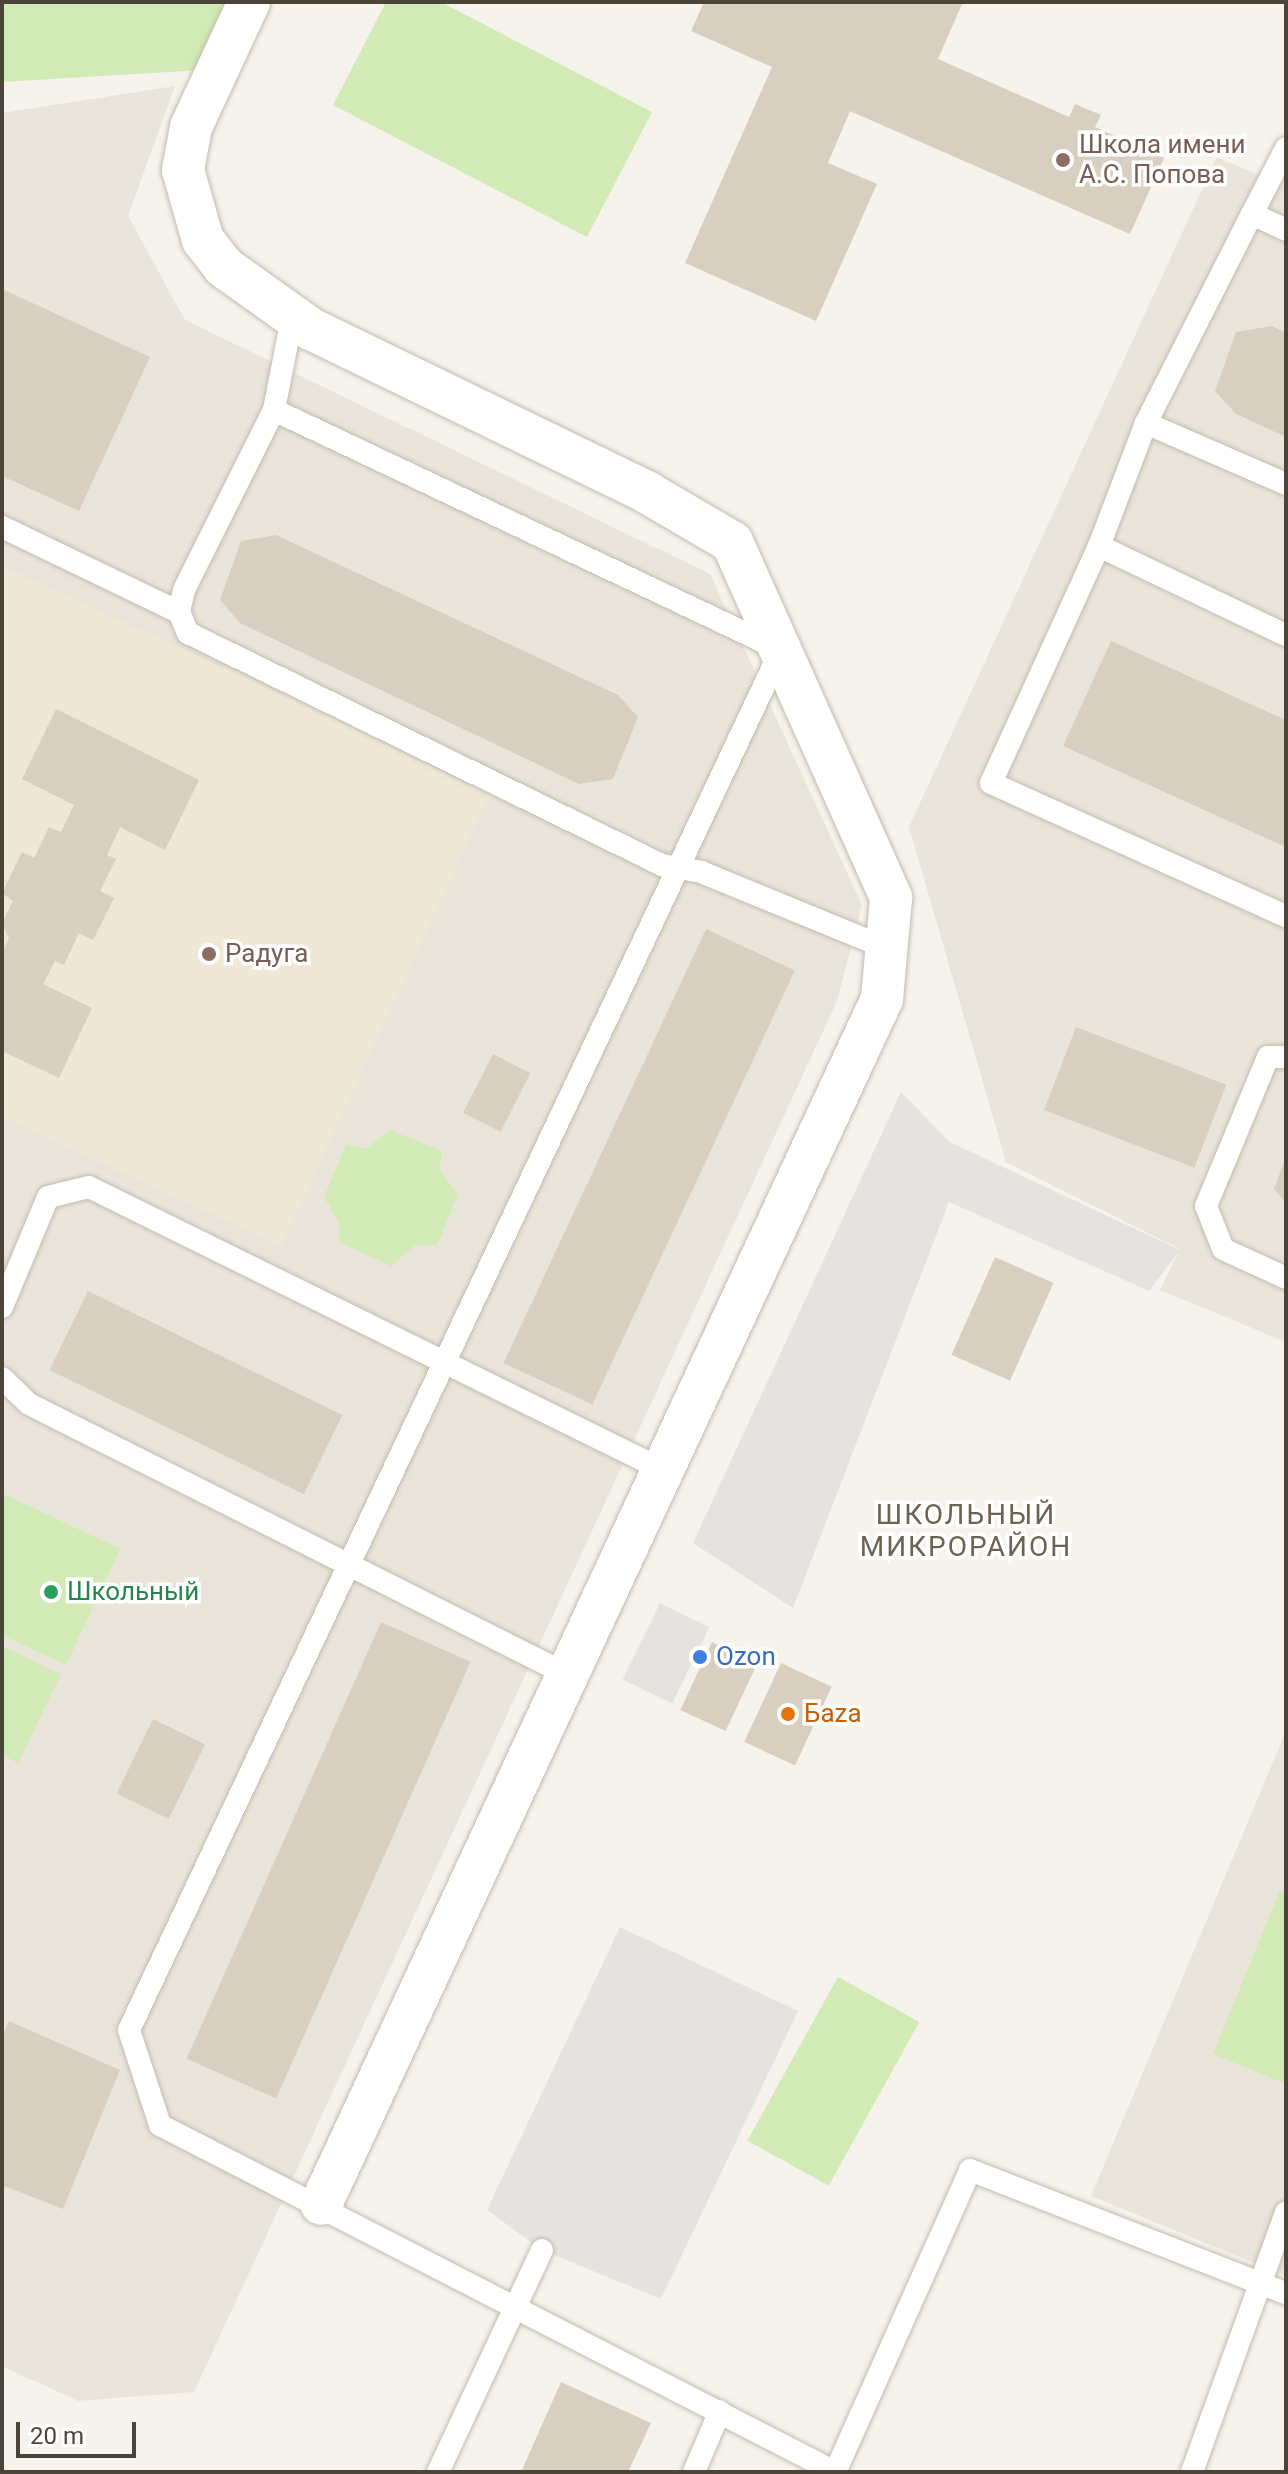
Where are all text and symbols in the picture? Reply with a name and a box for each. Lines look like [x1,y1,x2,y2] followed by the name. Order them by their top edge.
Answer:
[1079,129,1246,190] place label: Школа имени А.С. Попова
[1054,151,1072,169] marker: Школа имени А.С. Попова
[225,938,308,970] place label: Радуга
[200,945,218,963] marker: Радуга
[860,1498,1072,1564] district label: ШКОЛЬНЫЙ МИКРОРАЙОН
[67,1576,199,1608] place label: Школьный
[42,1583,60,1601] marker: Школьный
[716,1641,776,1673] place label: Ozon
[691,1648,709,1666] marker: Ozon
[804,1698,862,1730] place label: Баza
[779,1705,797,1723] marker: Баza
[20,2406,140,2456] scale bar
[30,2422,84,2450] text: 20 m

